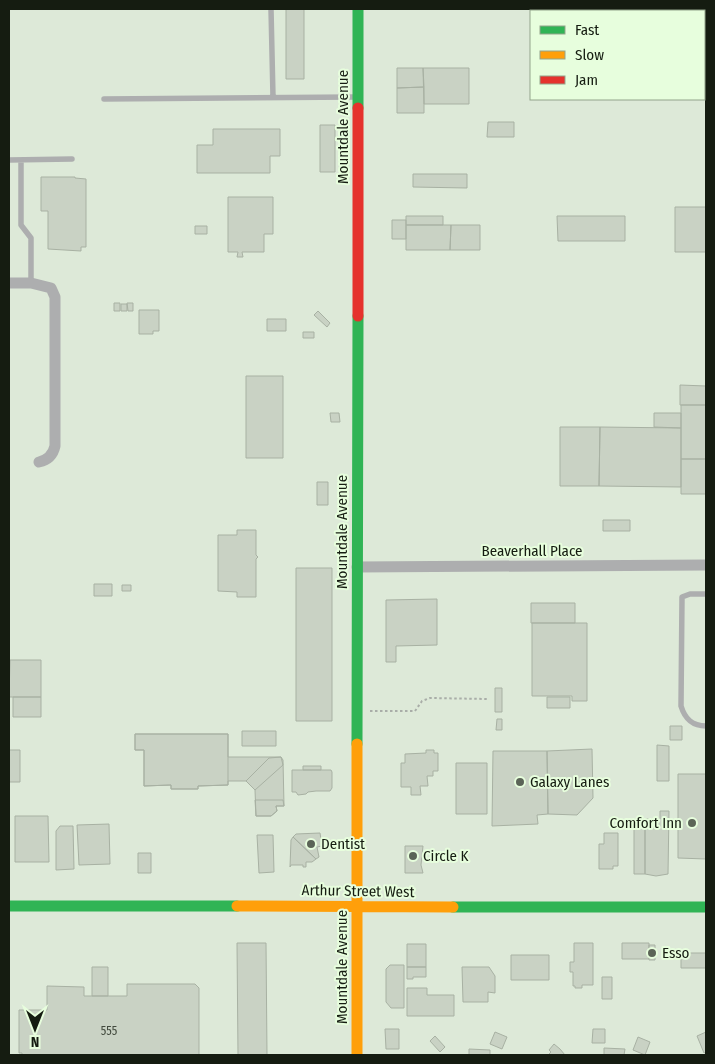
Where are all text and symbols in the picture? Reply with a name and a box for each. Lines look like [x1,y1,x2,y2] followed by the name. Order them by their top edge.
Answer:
[530,10,705,100] legend
[575,21,599,39] text: Fast
[575,46,604,64] text: Slow
[334,70,352,184] street label: Mountdale Avenue
[575,71,598,89] text: Jam
[333,475,351,589] street label: Mountdale Avenue
[482,542,582,560] street label: Beaverhall Place
[530,773,609,791] place label: Galaxy Lanes
[514,776,526,788] marker: Galaxy Lanes
[610,814,682,832] place label: Comfort Inn
[686,817,698,829] marker: Comfort Inn
[321,835,365,853] place label: Dentist
[305,838,317,850] marker: Dentist
[423,847,468,865] place label: Circle K
[407,850,419,862] marker: Circle K
[301,881,415,901] street label: Arthur Street West
[333,910,351,1024] street label: Mountdale Avenue
[662,944,690,962] place label: Esso
[646,947,658,959] marker: Esso
[10,1004,60,1054] north arrow
[101,1024,118,1038] house number: 555
[31,1033,39,1050] text: N

